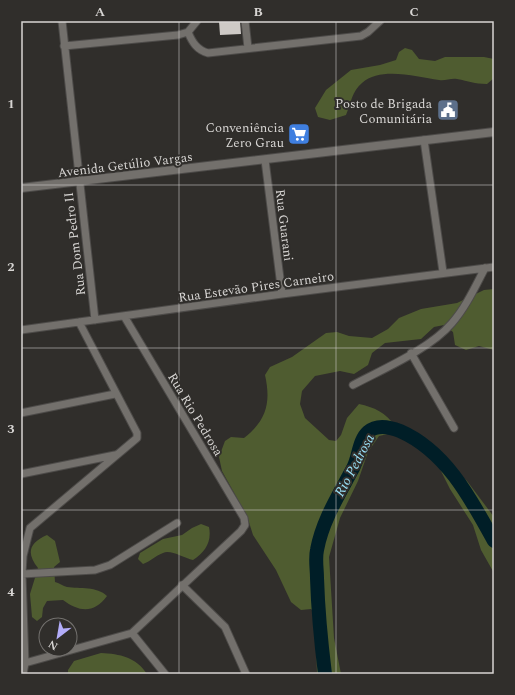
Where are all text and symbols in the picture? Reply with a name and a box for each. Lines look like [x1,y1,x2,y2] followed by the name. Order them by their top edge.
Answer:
[95,2,105,22] text: A
[253,2,263,22] text: B
[409,2,419,22] text: C
[7,94,15,114] text: 1
[335,94,433,129] place label: Posto de Brigada Comunitária
[435,97,461,123] public building icon: Posto de Brigada Comunitária
[205,118,285,153] place label: Conveniência Zero Grau
[286,121,312,147] supermarket icon: Conveniência Zero Grau
[56,147,194,183] street label: Avenida Getúlio Vargas
[270,188,298,262] street label: Rua Guarani
[59,191,91,297] street label: Rua Dom Pedro II
[7,257,15,277] text: 2
[177,266,335,308] street label: Rua Estevão Pires Carneiro
[162,369,228,461] street label: Rua Rio Pedrosa
[7,419,15,439] text: 3
[329,430,380,500] water label: Rio Pedrosa
[7,582,15,602] text: 4
[38,617,78,657] north arrow
[45,636,61,655] text: N

